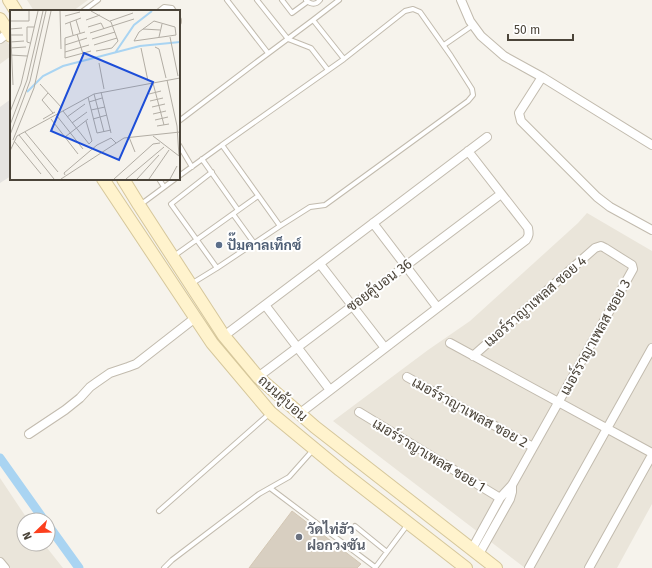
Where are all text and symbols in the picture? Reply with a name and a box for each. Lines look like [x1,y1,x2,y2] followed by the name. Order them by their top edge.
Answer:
[10,10,180,180] inset map
[508,16,573,42] scale bar
[514,23,540,37] text: 50 m
[227,232,302,254] place label: ปั๊มคาลเท็กซ์
[214,240,224,250] marker: ปั๊มคาลเท็กซ์
[480,251,590,351] street label: เมอร์ราญาเพลส ซอย 4
[343,254,416,316] street label: ซอยคู้บอน 36
[556,276,634,398] street label: เมอร์ราญาเพลส ซอย 3
[254,371,312,426] street label: ถนนคู้บอน
[409,373,531,451] street label: เมอร์ราญาเพลส ซอย 2
[369,414,489,496] street label: เมอร์ราญาเพลส ซอย 1
[16,512,56,552] north arrow
[307,520,366,554] place label: วัดไท่ฮัว ฝอกวงซัน
[20,530,35,542] text: N
[294,532,304,542] marker: วัดไท่ฮัว ฝอกวงซัน

